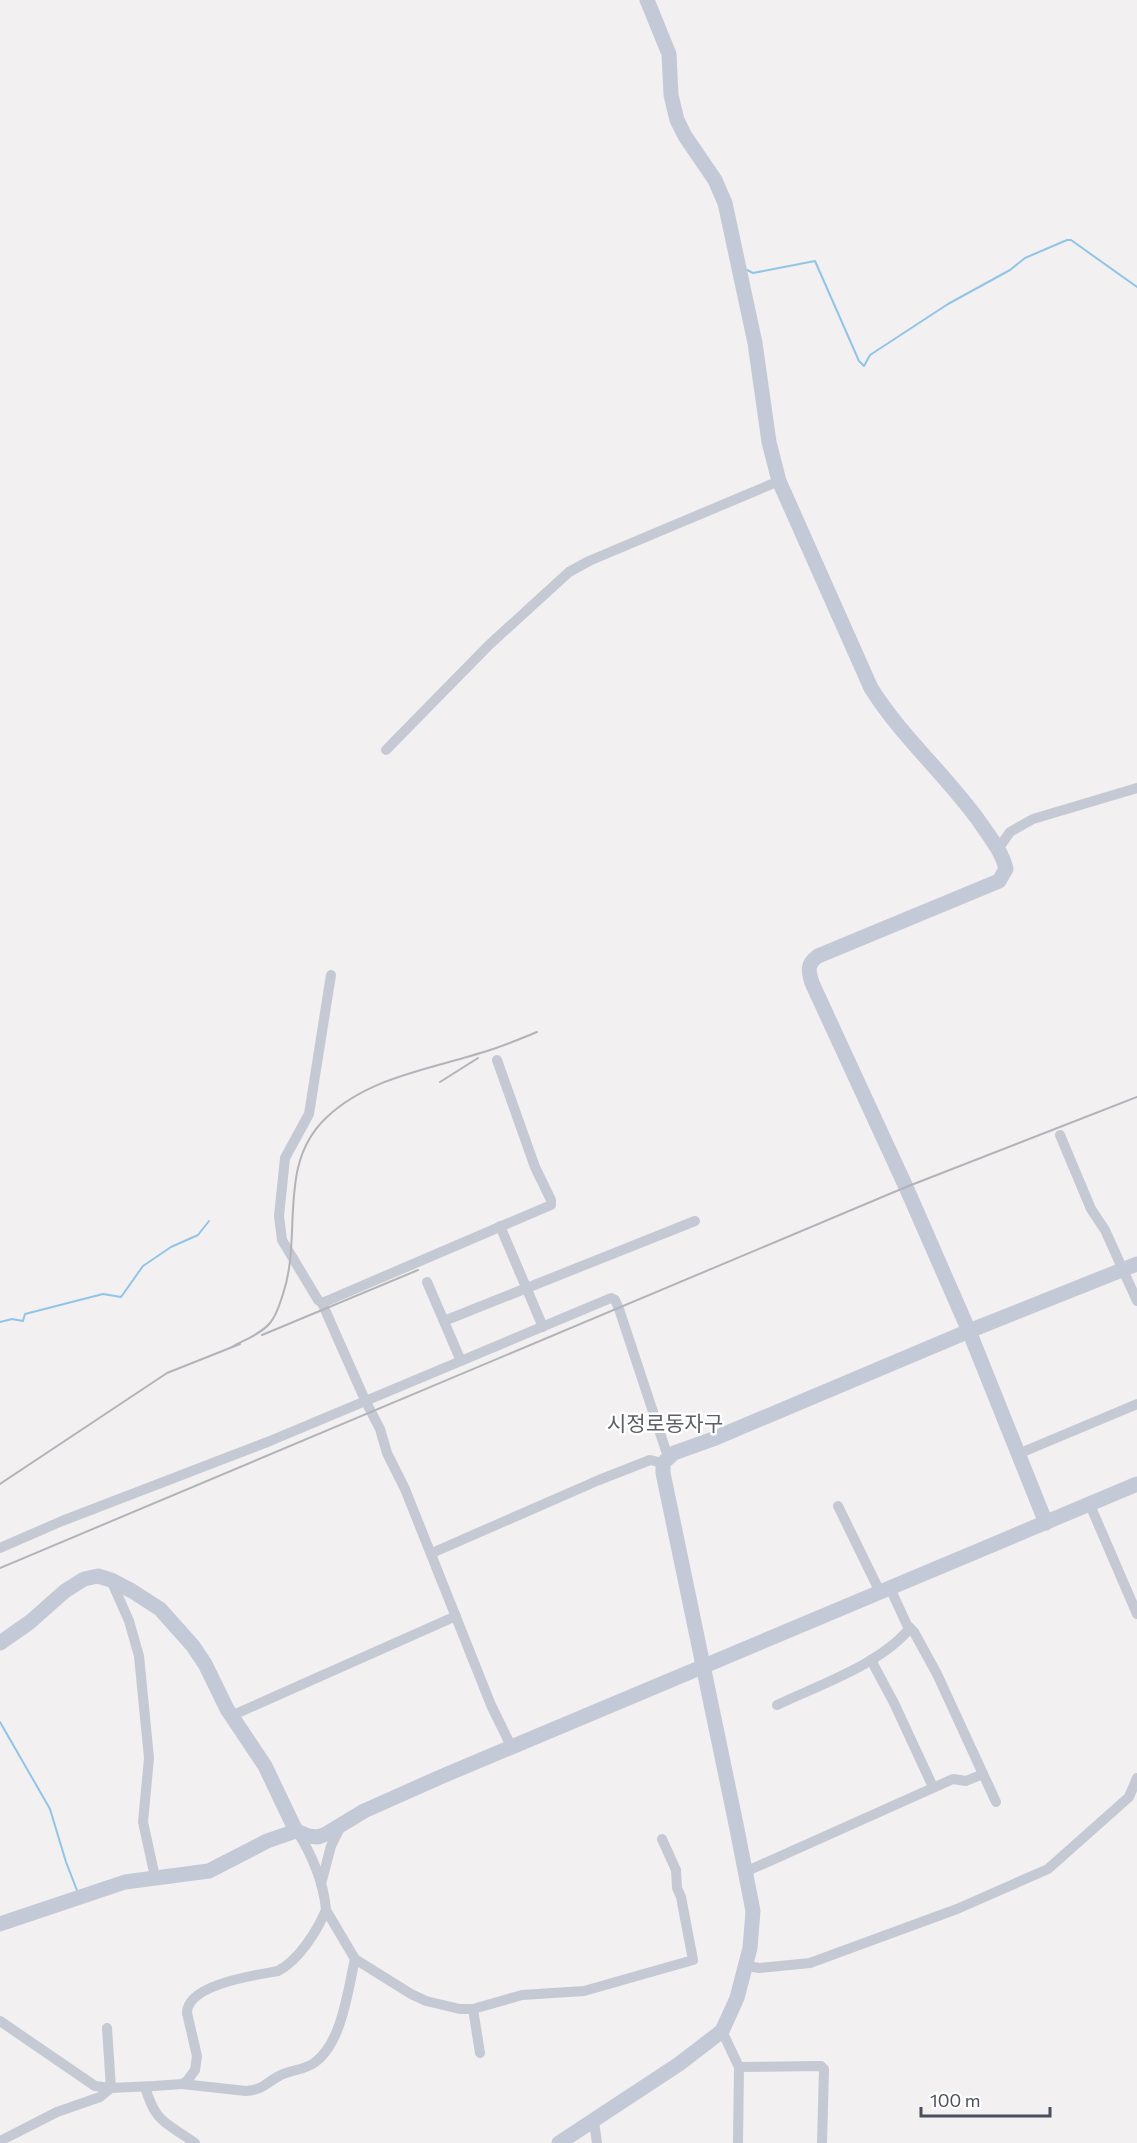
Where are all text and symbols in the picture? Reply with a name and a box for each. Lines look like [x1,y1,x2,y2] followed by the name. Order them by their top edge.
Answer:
[607,1410,723,1435] district label: 시정로동자구
[921,2080,1050,2118] scale bar
[930,2089,980,2111] text: 100 m

